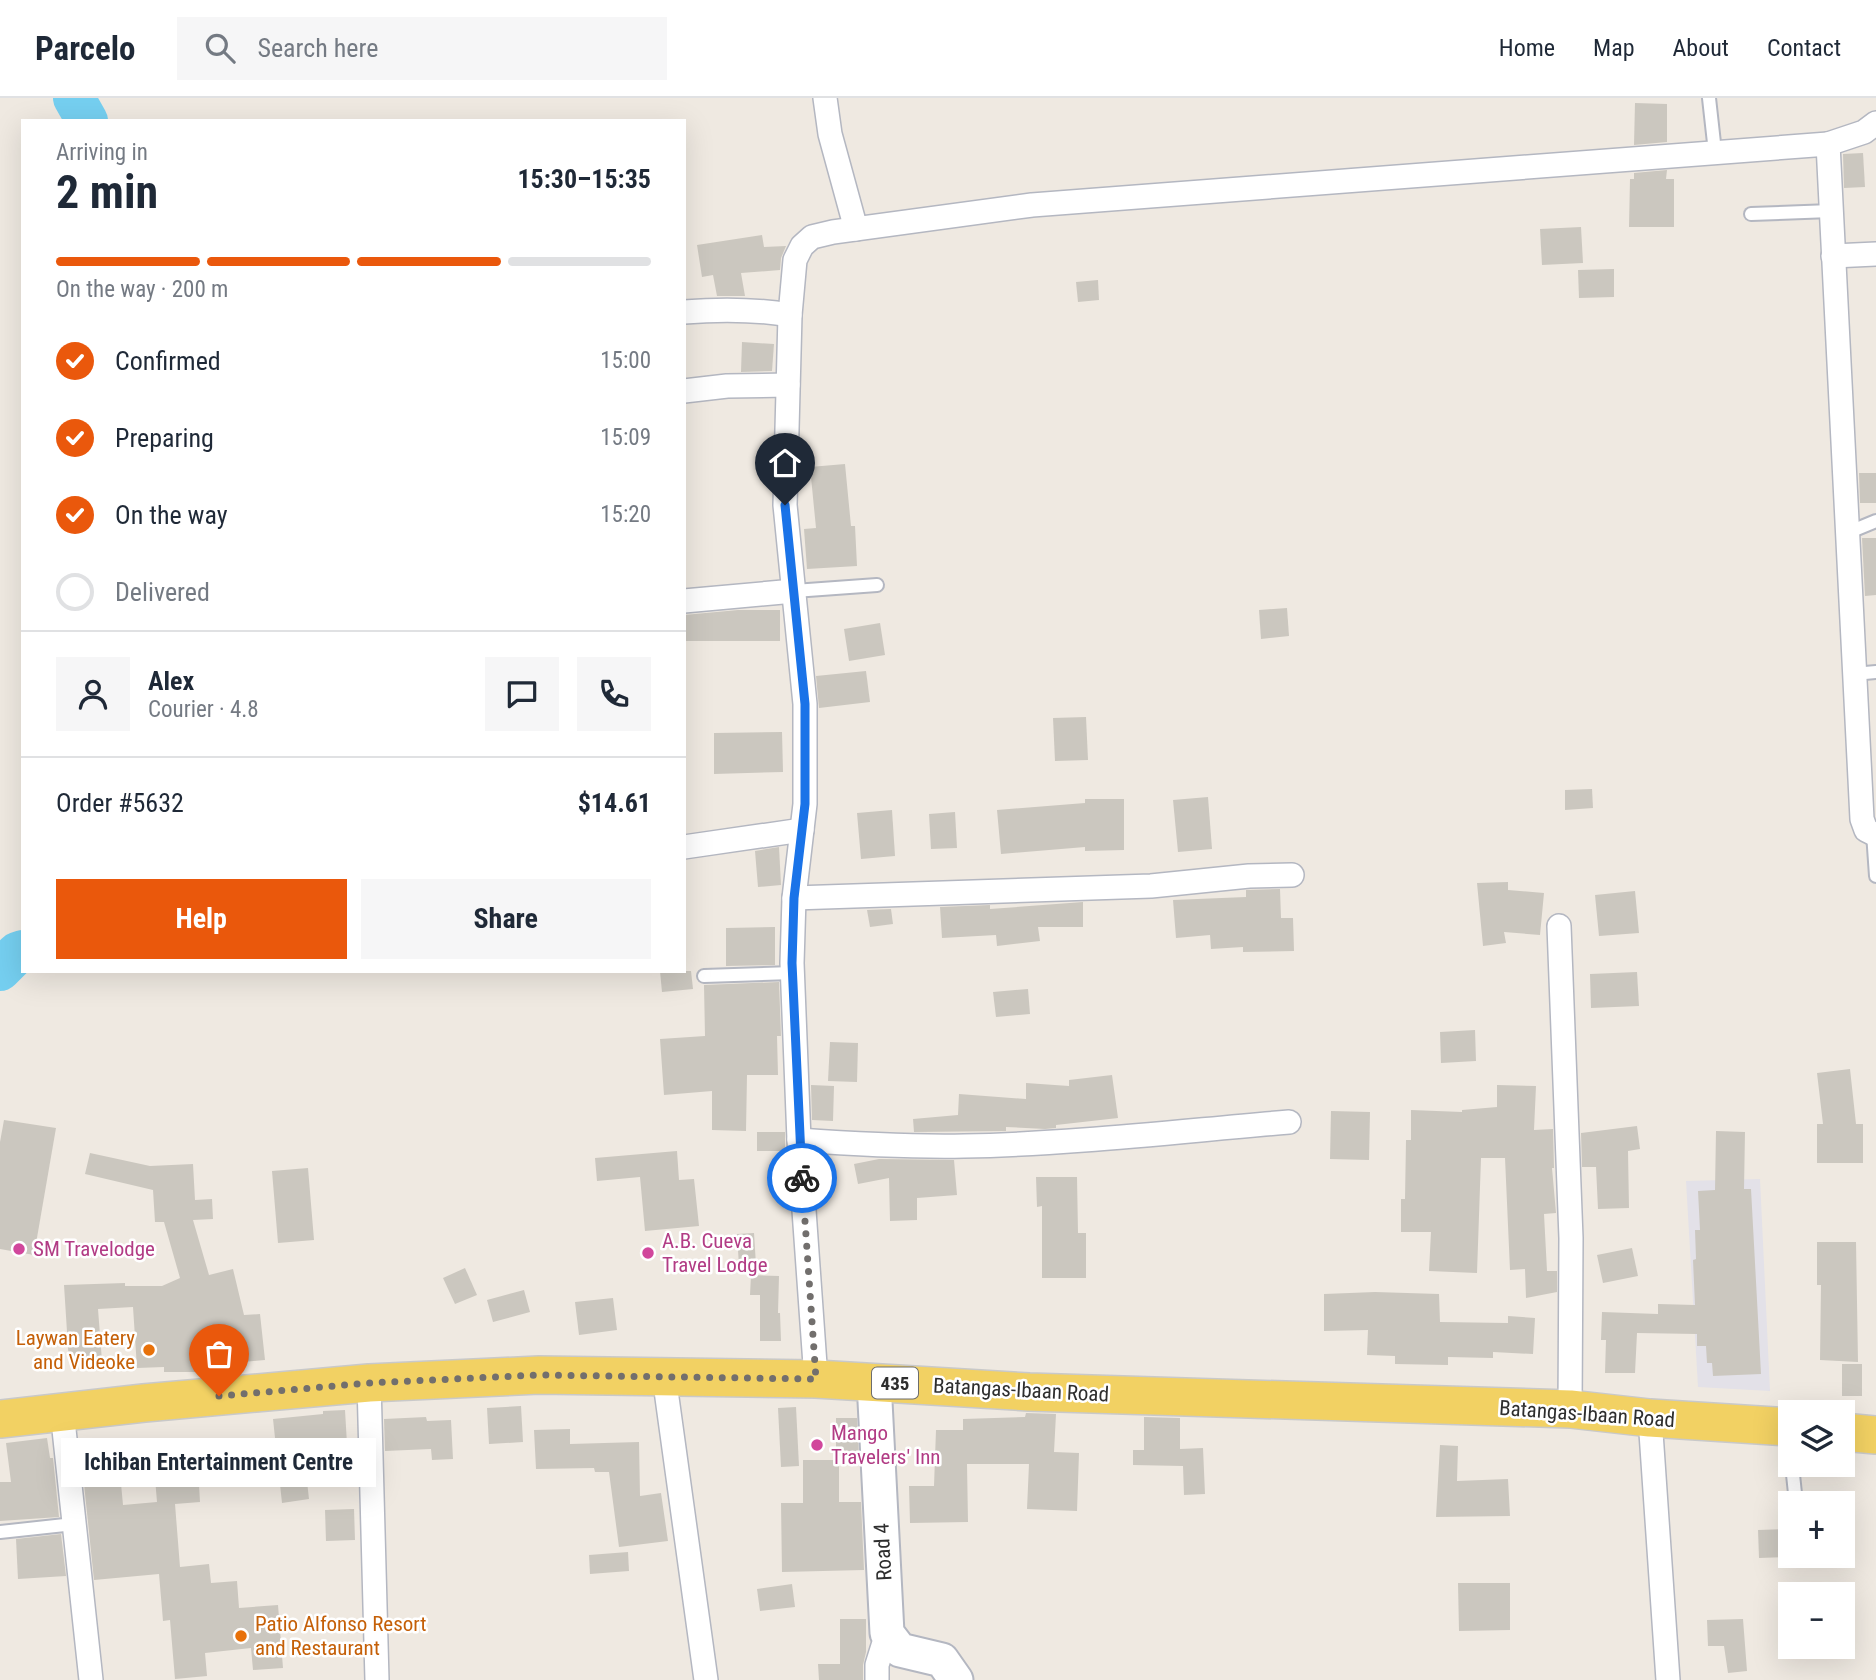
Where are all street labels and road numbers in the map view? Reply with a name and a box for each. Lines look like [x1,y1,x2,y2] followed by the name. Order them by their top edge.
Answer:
[872,1368,918,1399] road number: 435
[932,1373,1110,1407] street label: Batangas-Ibaan Road
[1498,1396,1676,1432] street label: Batangas-Ibaan Road
[870,1523,896,1581] street label: Road 4

